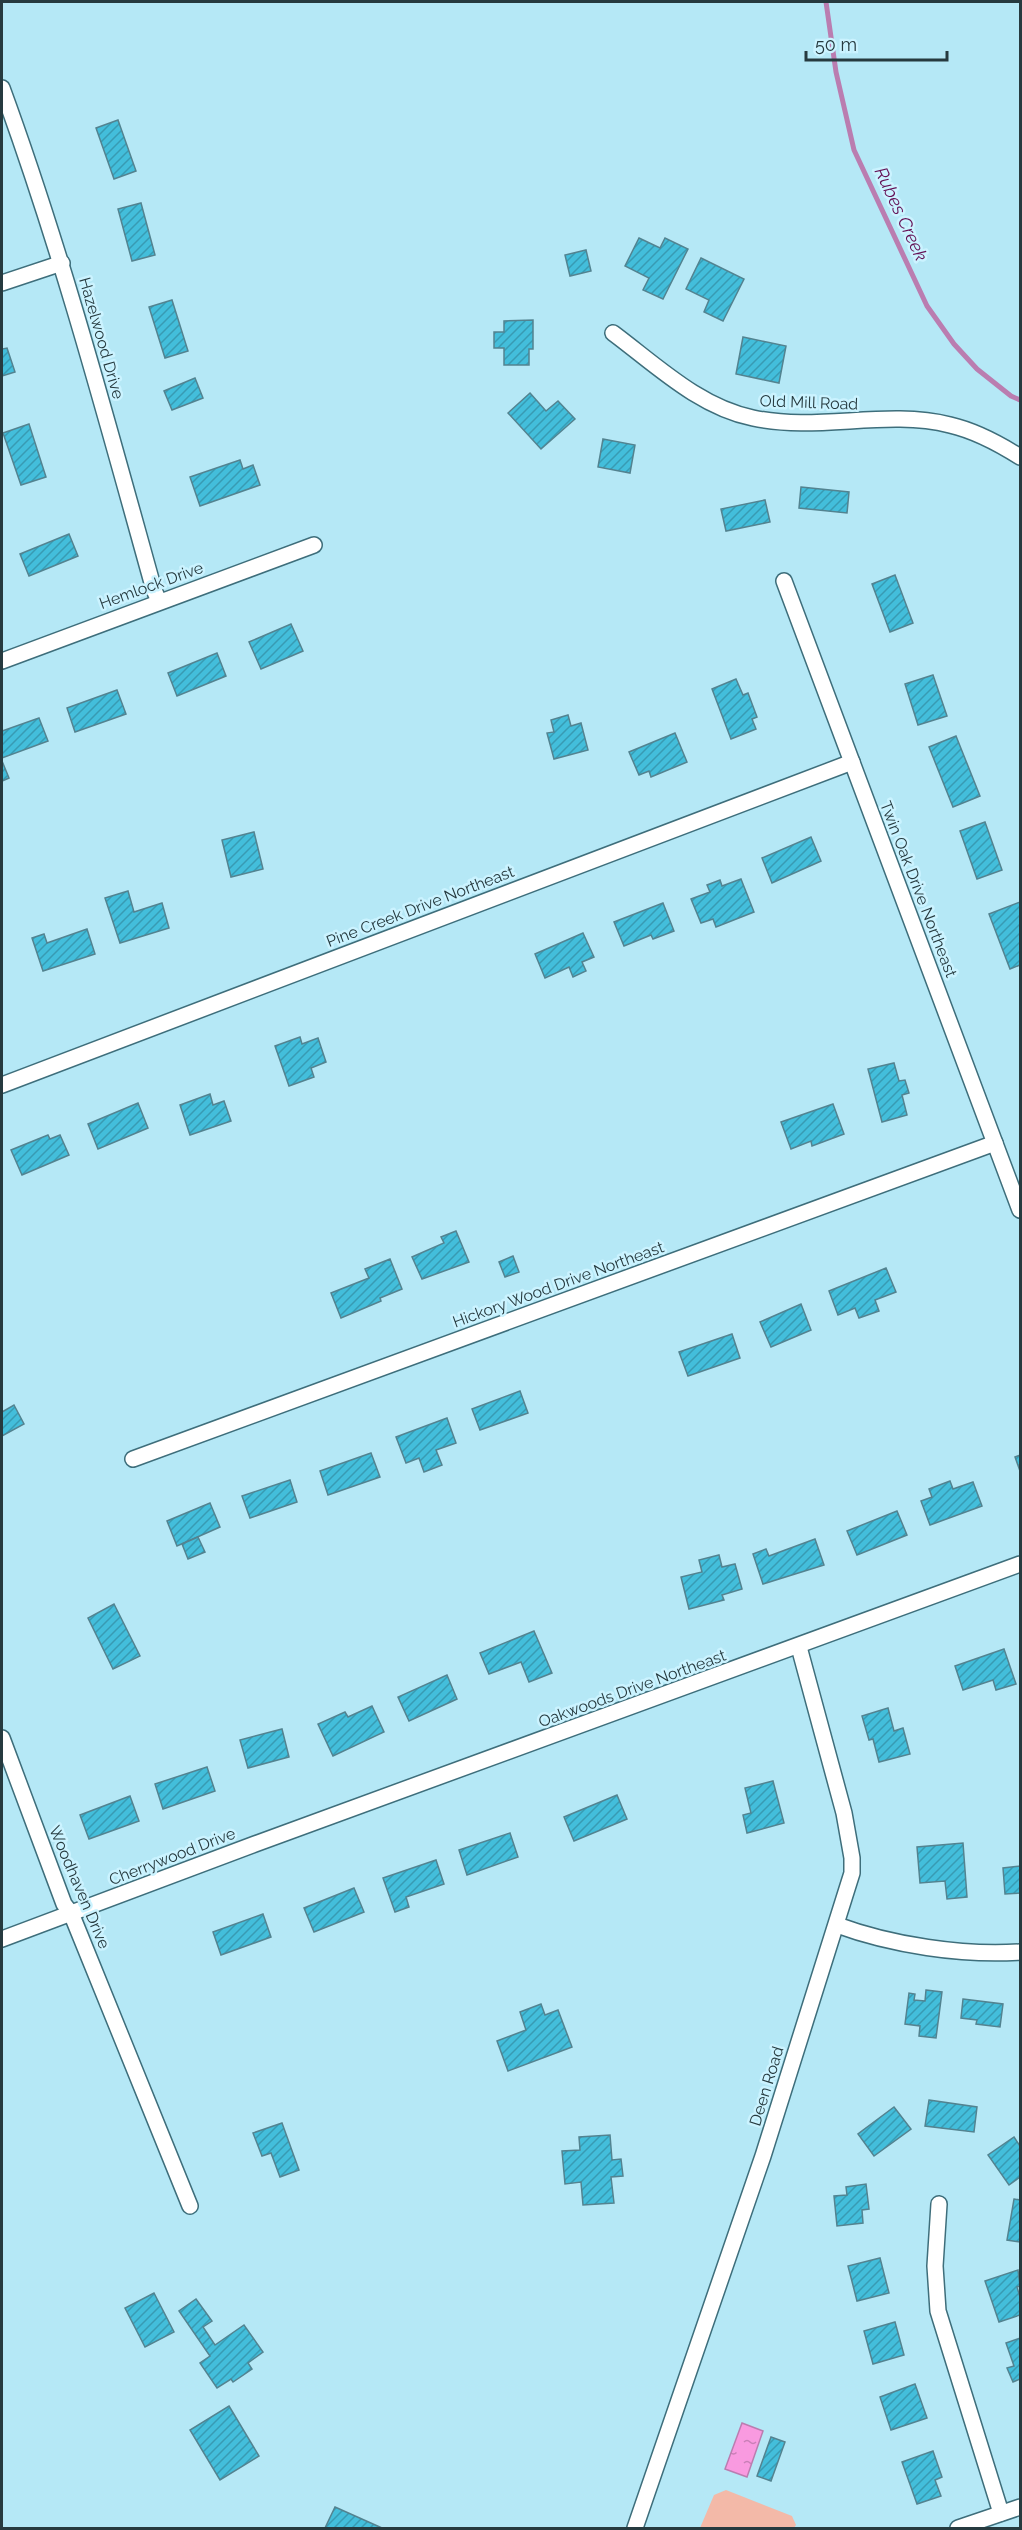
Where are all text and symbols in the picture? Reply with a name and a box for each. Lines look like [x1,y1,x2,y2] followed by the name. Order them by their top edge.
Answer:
[806,24,947,62] scale bar
[815,34,857,55] text: 50 m
[871,163,933,264] water label: Rubes Creek
[75,275,128,401] street label: Hazelwood Drive
[759,391,859,414] street label: Old Mill Road
[97,558,206,613] street label: Hemlock Drive
[876,798,961,981] street label: Twin Oak Drive Northeast
[324,862,517,951] street label: Pine Creek Drive Northeast
[450,1237,667,1332] street label: Hickory Wood Drive Northeast
[536,1645,729,1731] street label: Oakwoods Drive Northeast
[45,1823,114,1952] street label: Woodhaven Drive
[106,1824,238,1889] street label: Cherrywood Drive
[745,2044,788,2128] street label: Deen Road

